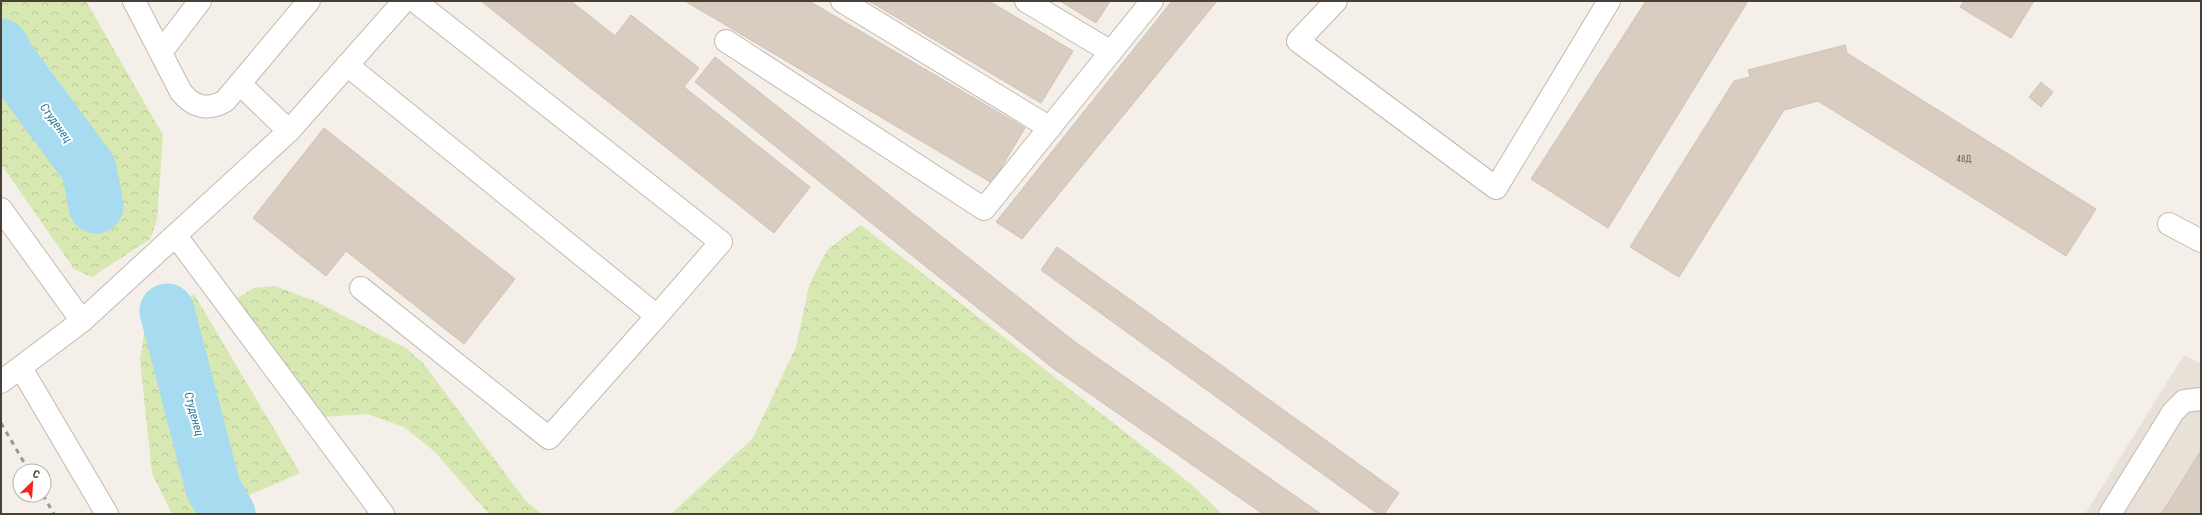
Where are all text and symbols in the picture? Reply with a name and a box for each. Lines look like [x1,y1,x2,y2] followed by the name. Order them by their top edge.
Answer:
[37,101,75,145] water label: Студенец
[1957,154,1971,164] house number: 48Д
[181,390,207,438] water label: Студенец
[12,463,52,503] north arrow
[30,467,42,482] text: С

